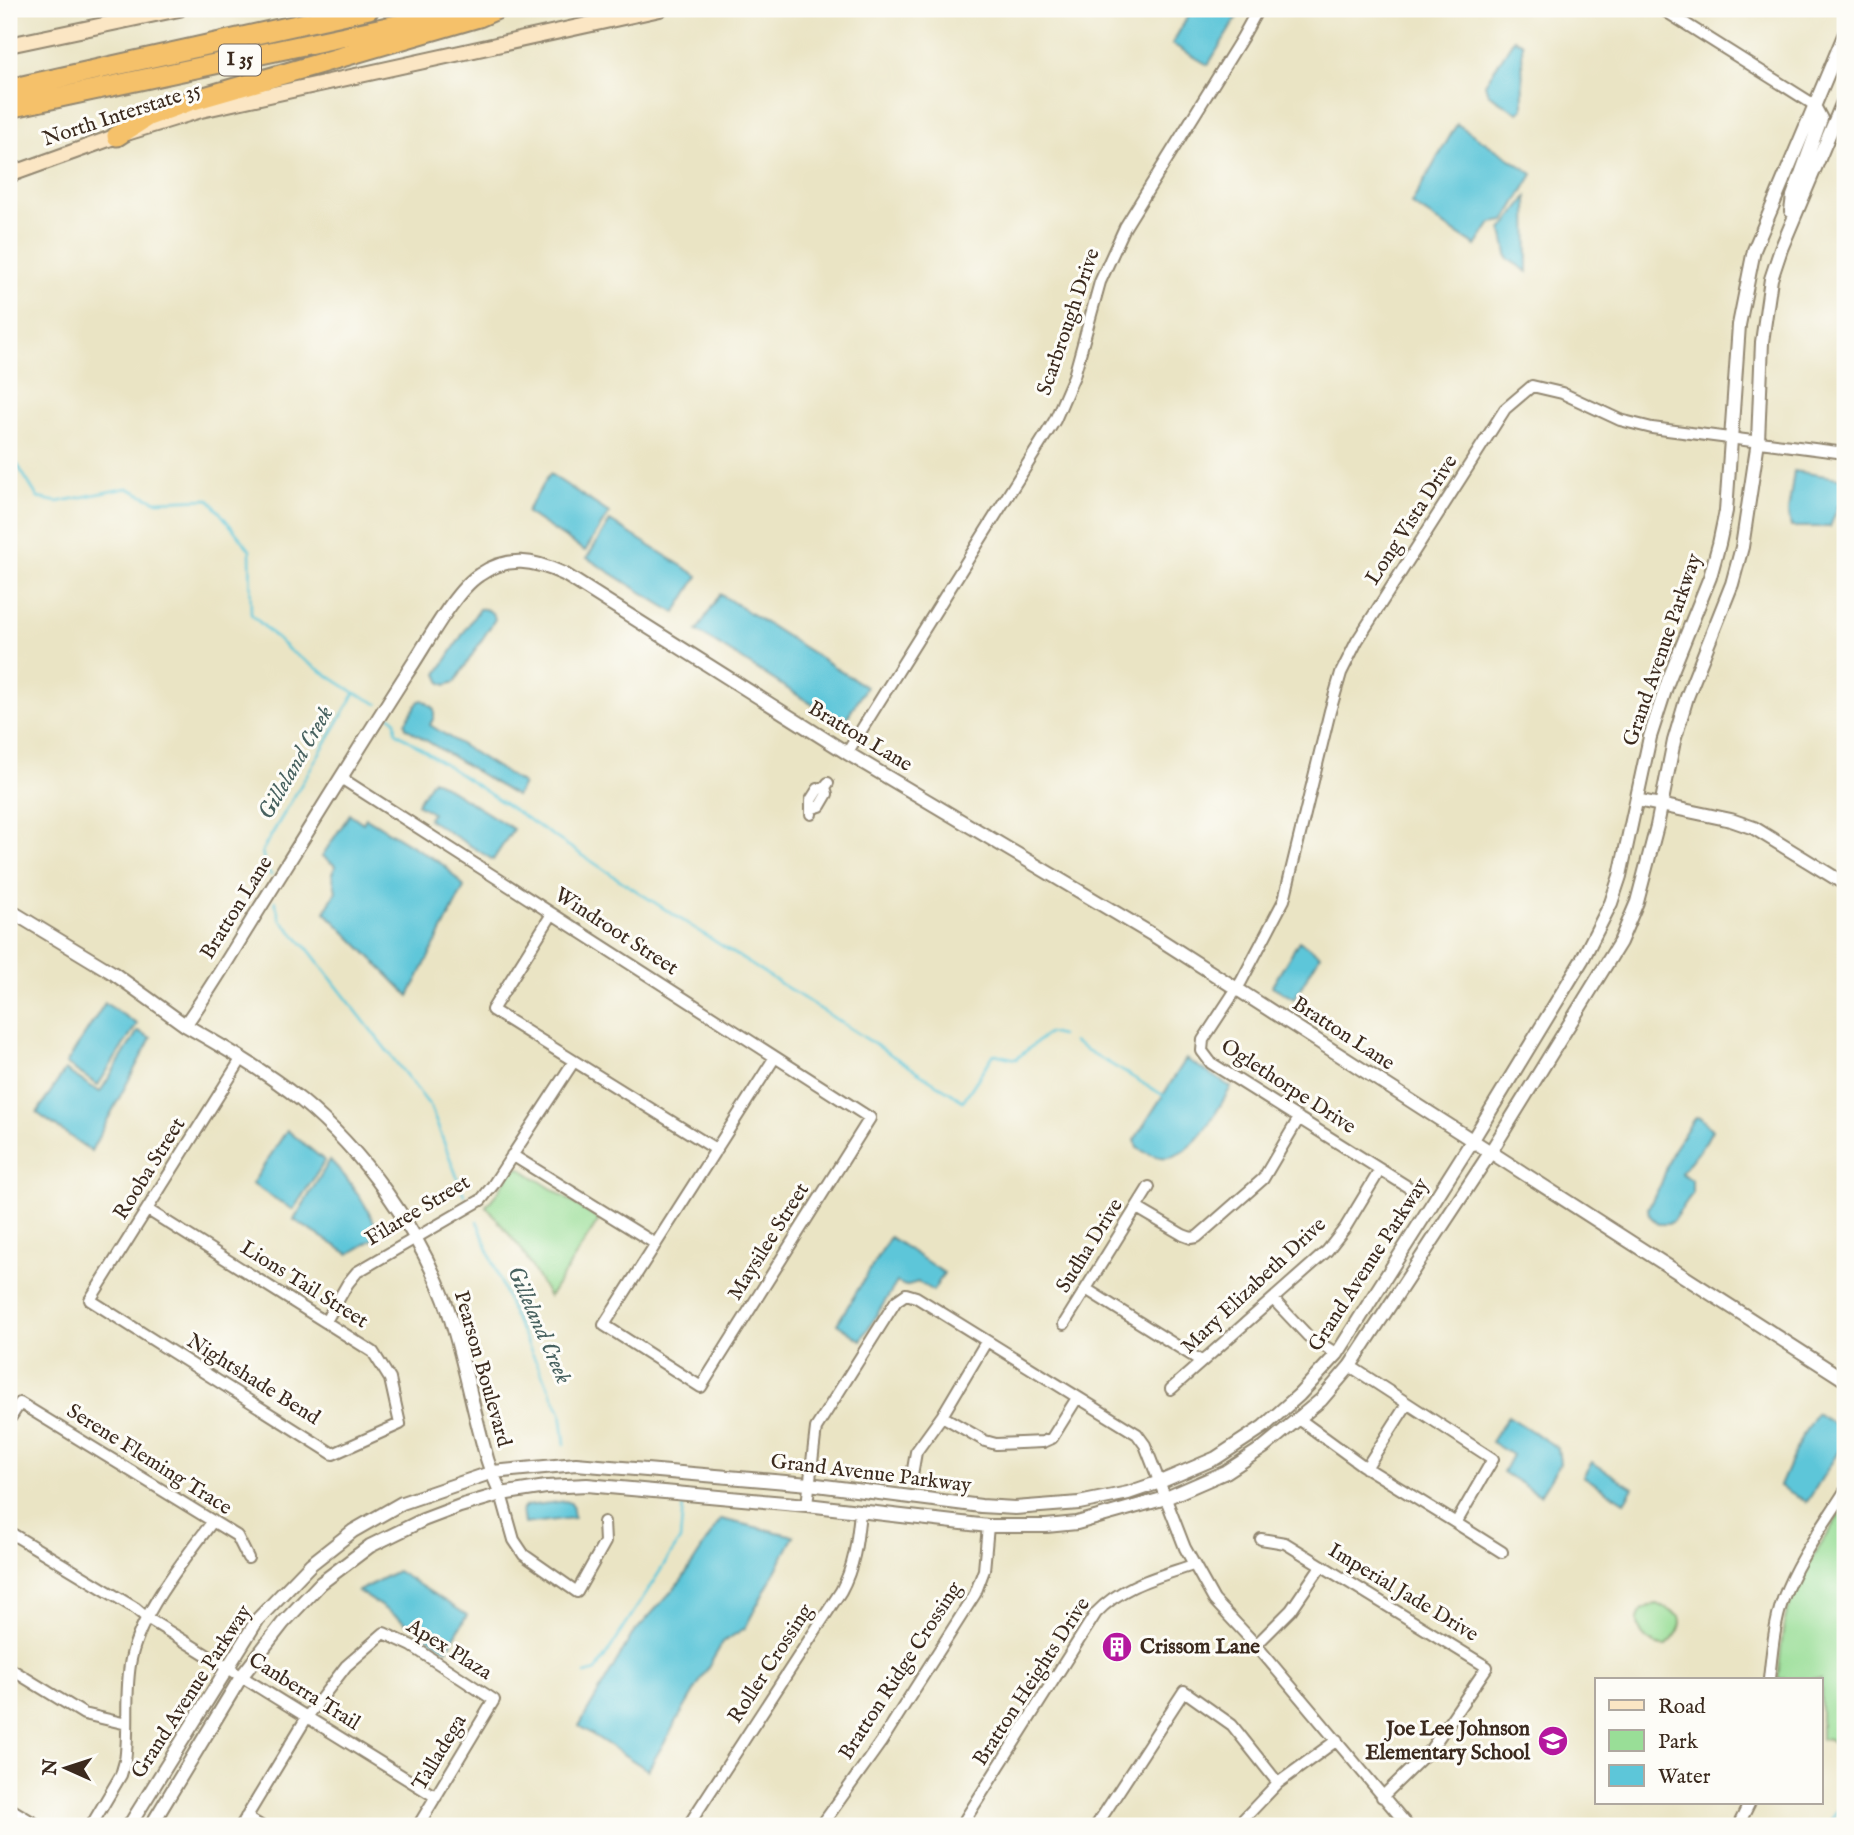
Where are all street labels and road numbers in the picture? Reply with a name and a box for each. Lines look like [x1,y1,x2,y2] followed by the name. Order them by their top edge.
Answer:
[219,44,261,76] road number: I 35
[39,77,205,153] street label: North Interstate 35
[1031,245,1107,399] street label: Scarbrough Drive
[1360,449,1464,590] street label: Long Vista Drive
[1617,549,1709,750] street label: Grand Avenue Parkway
[803,695,917,779] street label: Bratton Lane
[195,851,280,965] street label: Bratton Lane
[549,882,683,982] street label: Windroot Street
[1287,991,1400,1077] street label: Bratton Lane
[1215,1033,1361,1141] street label: Oglethorpe Drive
[108,1113,192,1225] street label: Rooba Street
[361,1169,475,1253] street label: Filaree Street
[1303,1172,1436,1357] street label: Grand Avenue Parkway
[722,1178,816,1306] street label: Maysilee Street
[1050,1193,1130,1298] street label: Sudha Drive
[1176,1211,1333,1360] street label: Mary Elizabeth Drive
[235,1235,373,1335] street label: Lions Tail Street
[447,1288,517,1451] street label: Pearson Boulevard
[181,1328,325,1432] street label: Nightshade Bend
[61,1398,237,1522] street label: Serene Fleming Trace
[769,1448,974,1500] street label: Grand Avenue Parkway
[1323,1538,1483,1649] street label: Imperial Jade Drive
[833,1576,969,1765] street label: Bratton Ridge Crossing
[967,1592,1097,1771] street label: Bratton Heights Drive
[126,1599,259,1784] street label: Grand Avenue Parkway
[722,1599,820,1729] street label: Roller Crossing
[400,1613,498,1687] street label: Apex Plaza
[243,1647,365,1737] street label: Canberra Trail
[407,1709,474,1796] street label: Talladega

